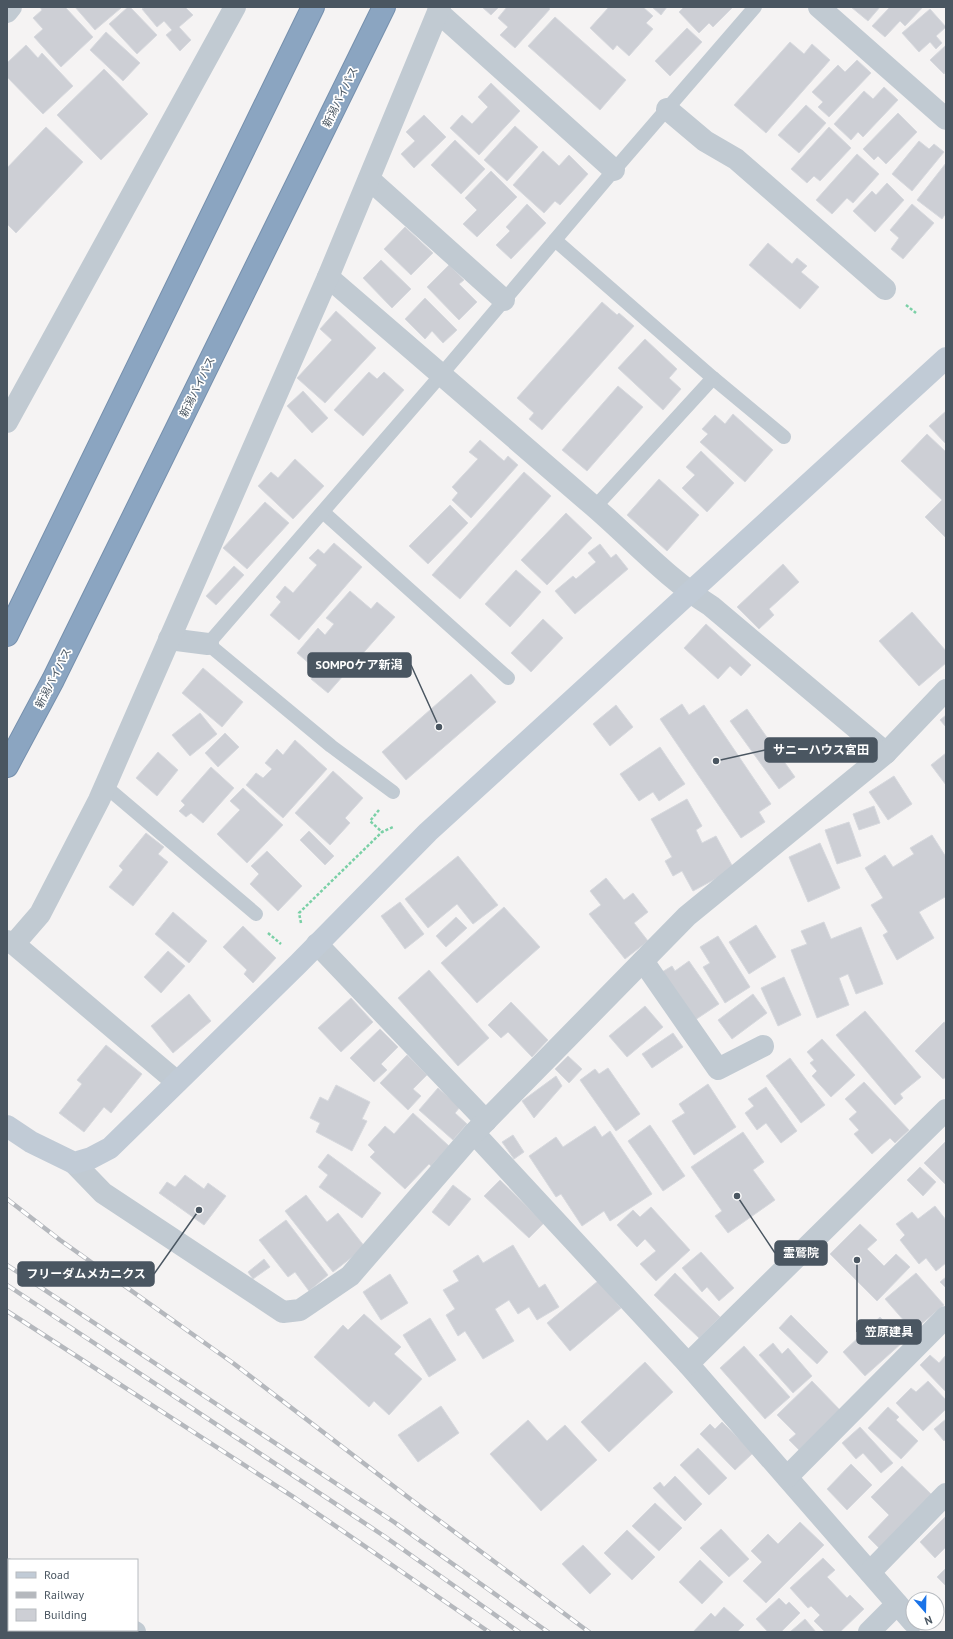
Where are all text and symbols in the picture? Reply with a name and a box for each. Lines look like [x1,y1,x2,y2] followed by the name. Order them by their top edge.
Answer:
[319,64,361,130] street label: 新潟バイパス
[176,354,218,420] street label: 新潟バイパス
[32,646,74,710] street label: 新潟バイパス
[308,653,411,677] callout: SOMPOケア新潟
[316,657,402,672] text: SOMPOケア新潟
[765,738,877,762] callout: サニーハウス宮田
[773,742,869,757] text: サニーハウス宮田
[775,1241,827,1265] callout: 霊鷲院
[783,1245,819,1260] text: 霊鷲院
[18,1262,154,1286] callout: フリーダムメカニクス
[26,1266,146,1281] text: フリーダムメカニクス
[857,1320,921,1344] callout: 笠原建具
[864,1324,913,1339] text: 笠原建具
[8,1559,138,1631] legend
[44,1567,69,1582] text: Road
[44,1587,84,1602] text: Railway
[905,1591,945,1631] north arrow
[44,1607,87,1622] text: Building
[923,1613,934,1628] text: N

